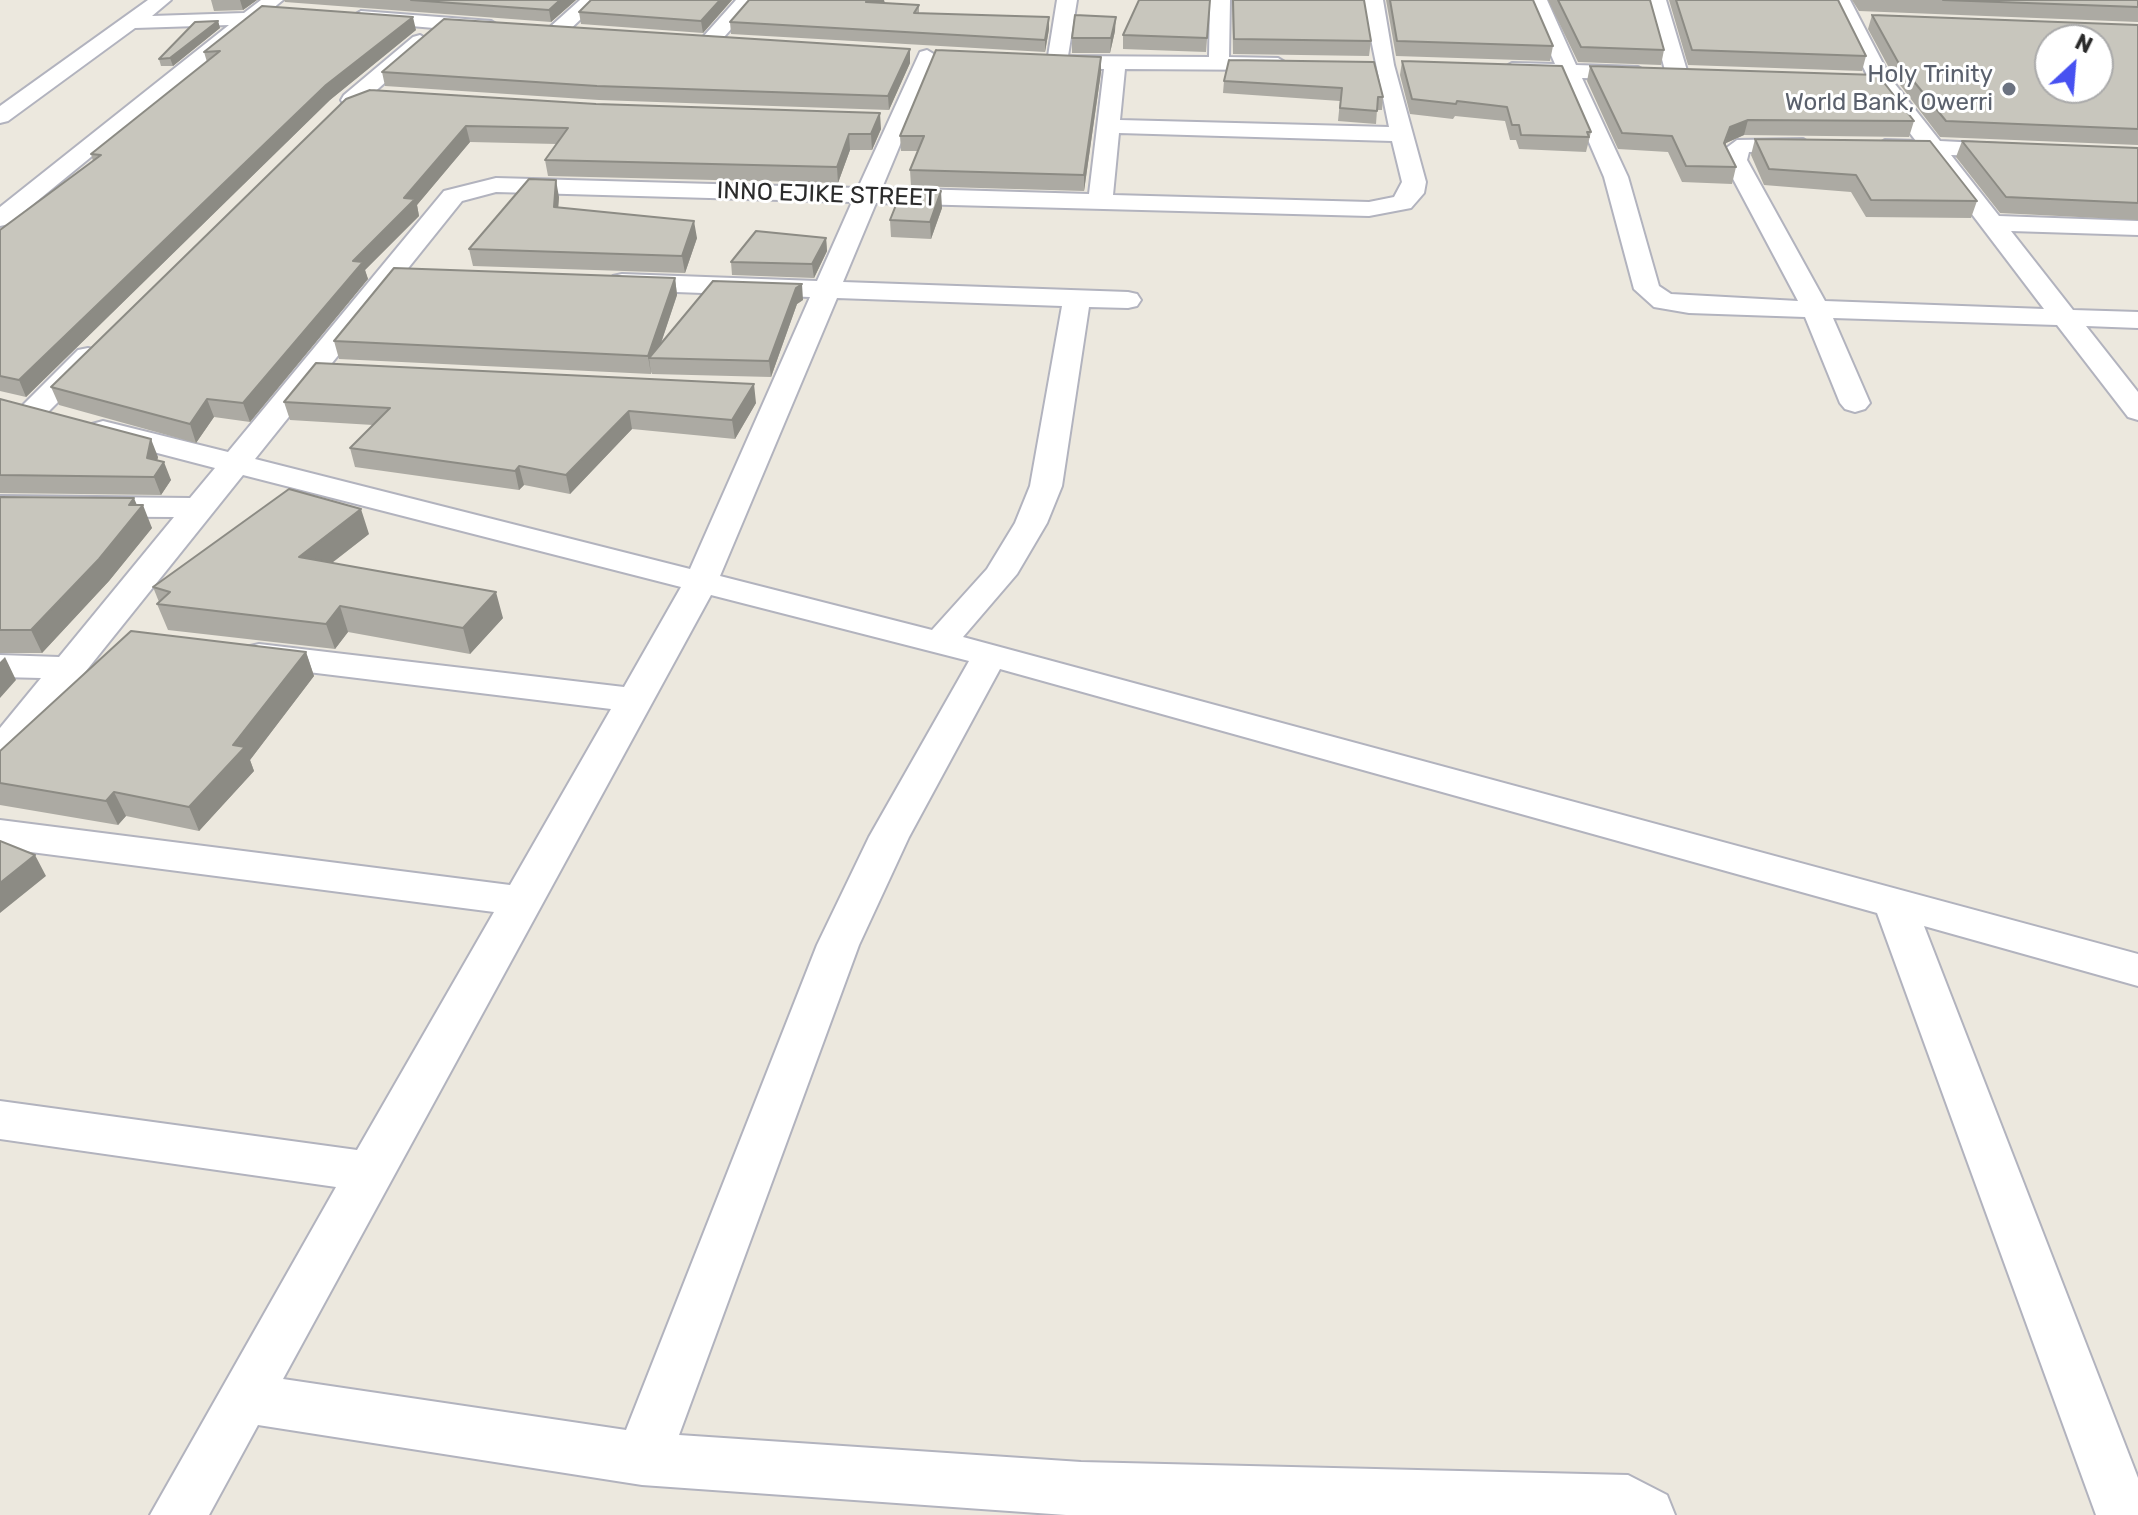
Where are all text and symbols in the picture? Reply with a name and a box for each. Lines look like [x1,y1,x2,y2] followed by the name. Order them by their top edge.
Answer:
[2034,24,2114,104] north arrow
[2071,28,2097,59] text: N
[1785,61,1993,117] place label: Holy Trinity World Bank, Owerri
[2000,80,2018,98] marker: Holy Trinity World Bank, Owerri
[716,177,938,213] street label: INNO EJIKE STREET

